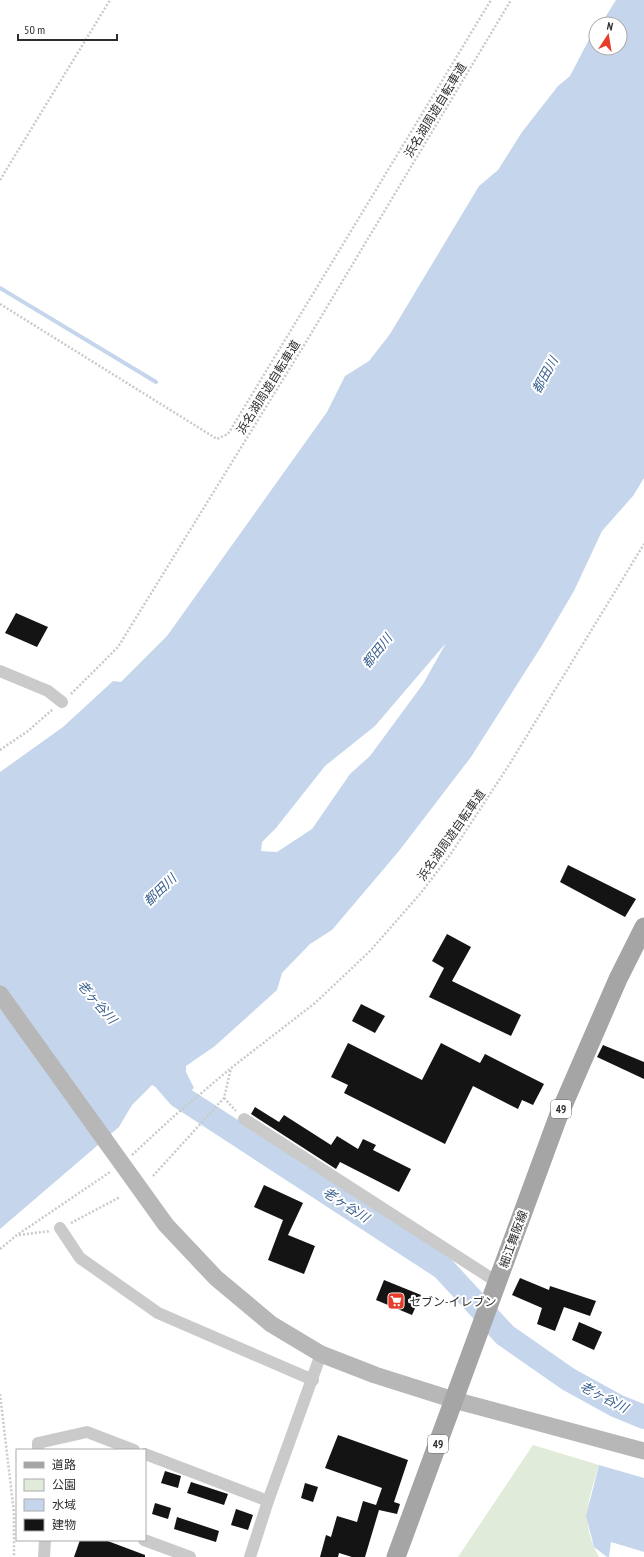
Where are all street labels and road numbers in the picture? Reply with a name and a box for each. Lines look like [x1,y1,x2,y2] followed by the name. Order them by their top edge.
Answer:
[401,60,469,160] street label: 浜名湖周遊自転車道
[233,337,303,437] street label: 浜名湖周遊自転車道
[414,786,488,884] street label: 浜名湖周遊自転車道
[551,1100,571,1118] road number: 49
[496,1208,530,1270] street label: 細江舞阪線
[428,1435,448,1453] road number: 49

